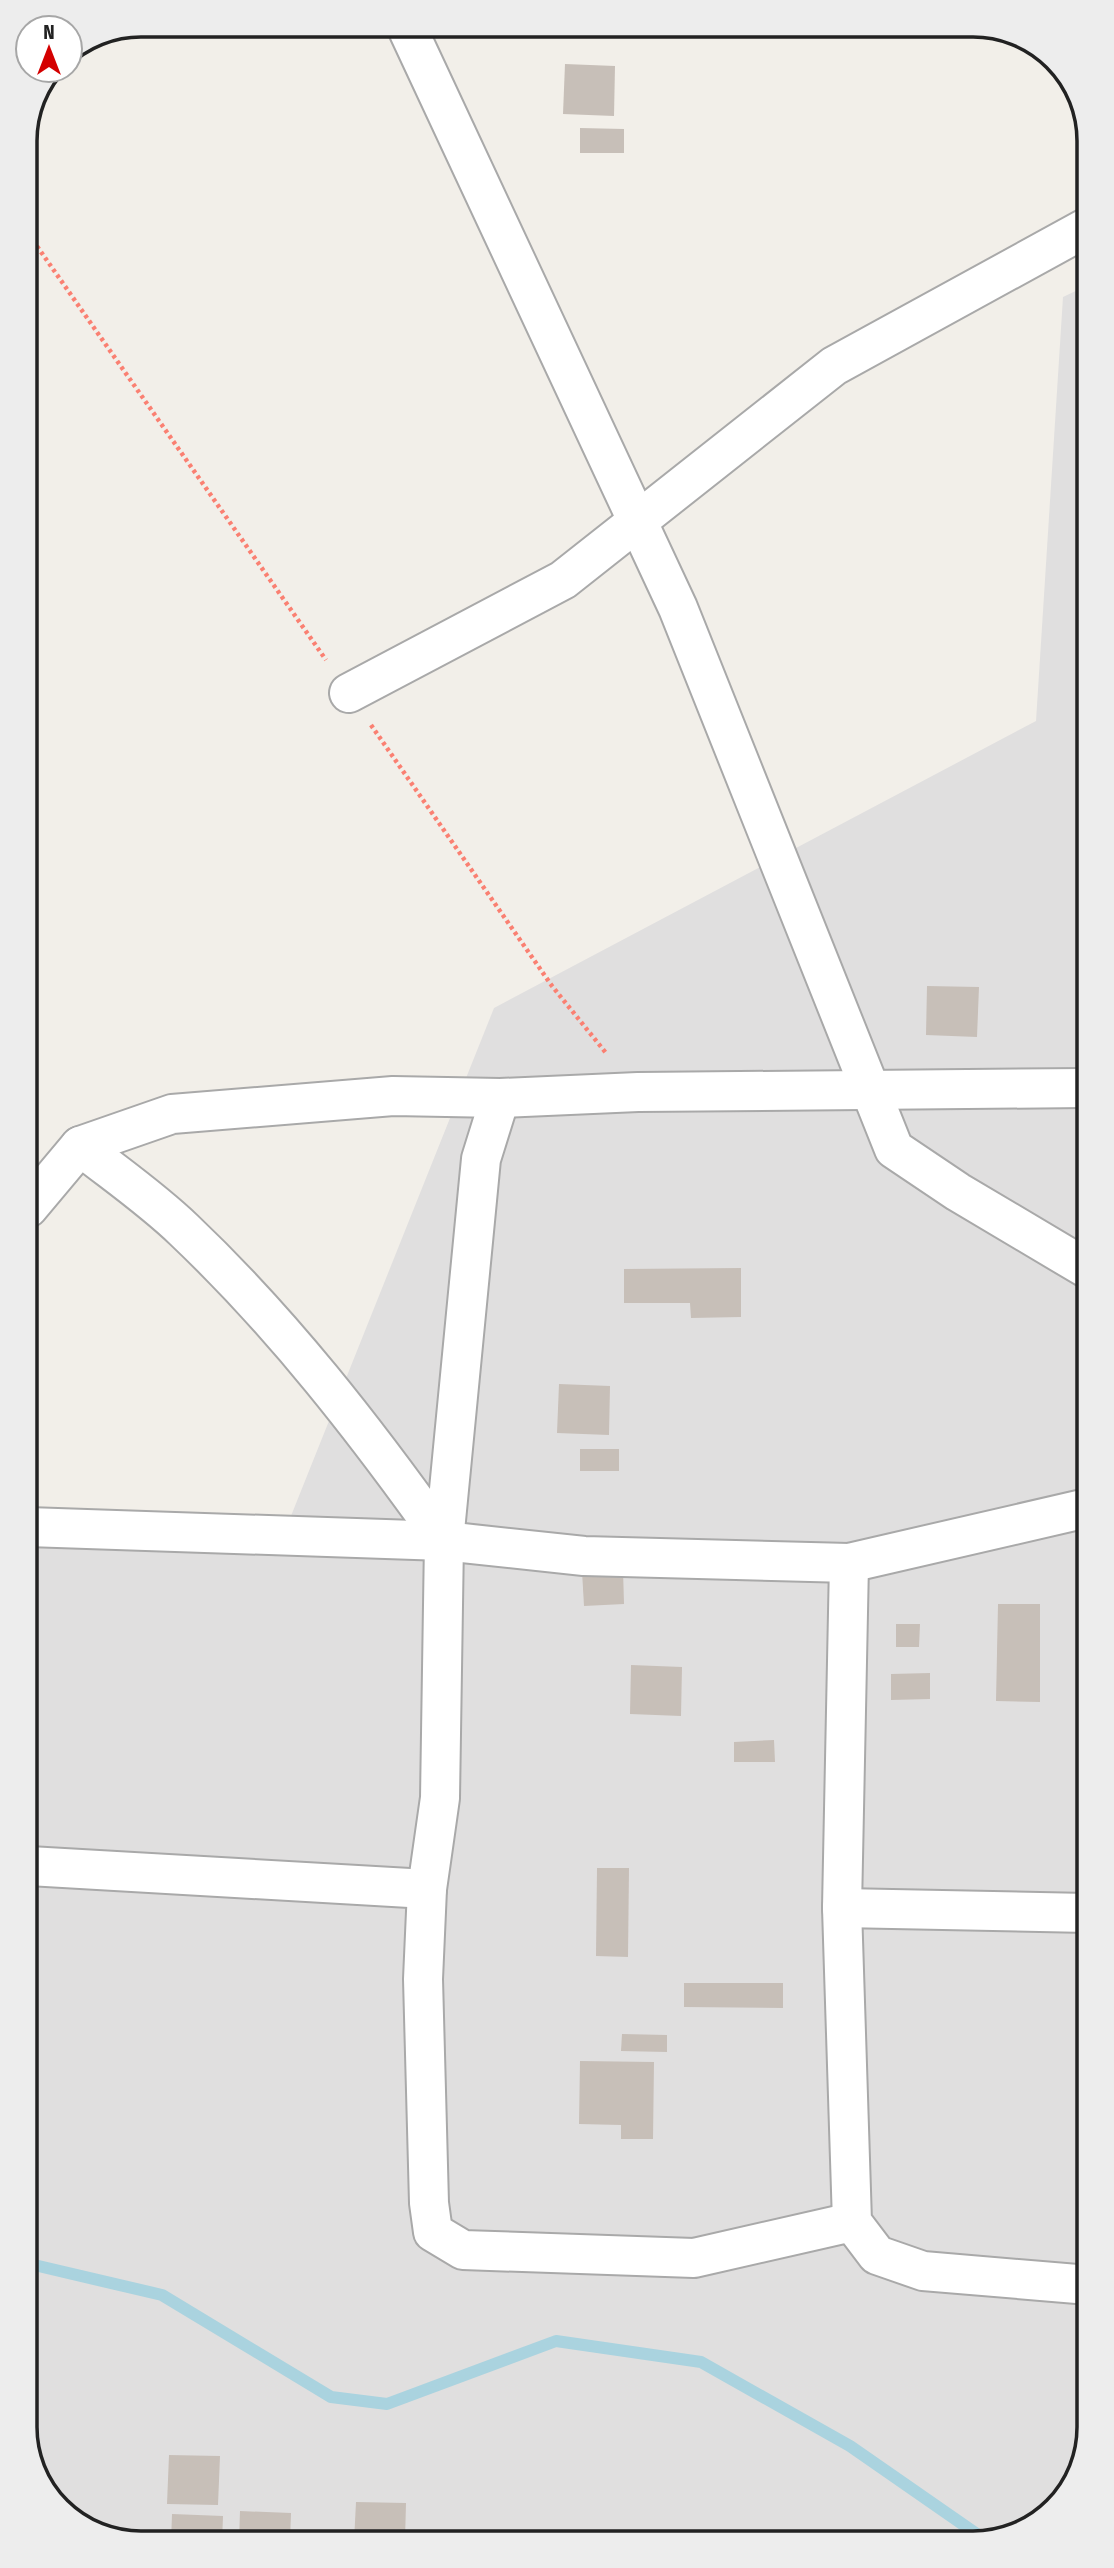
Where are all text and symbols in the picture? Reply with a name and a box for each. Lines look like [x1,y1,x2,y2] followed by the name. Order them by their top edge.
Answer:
[14,14,84,84] north arrow
[43,21,55,44] text: N

